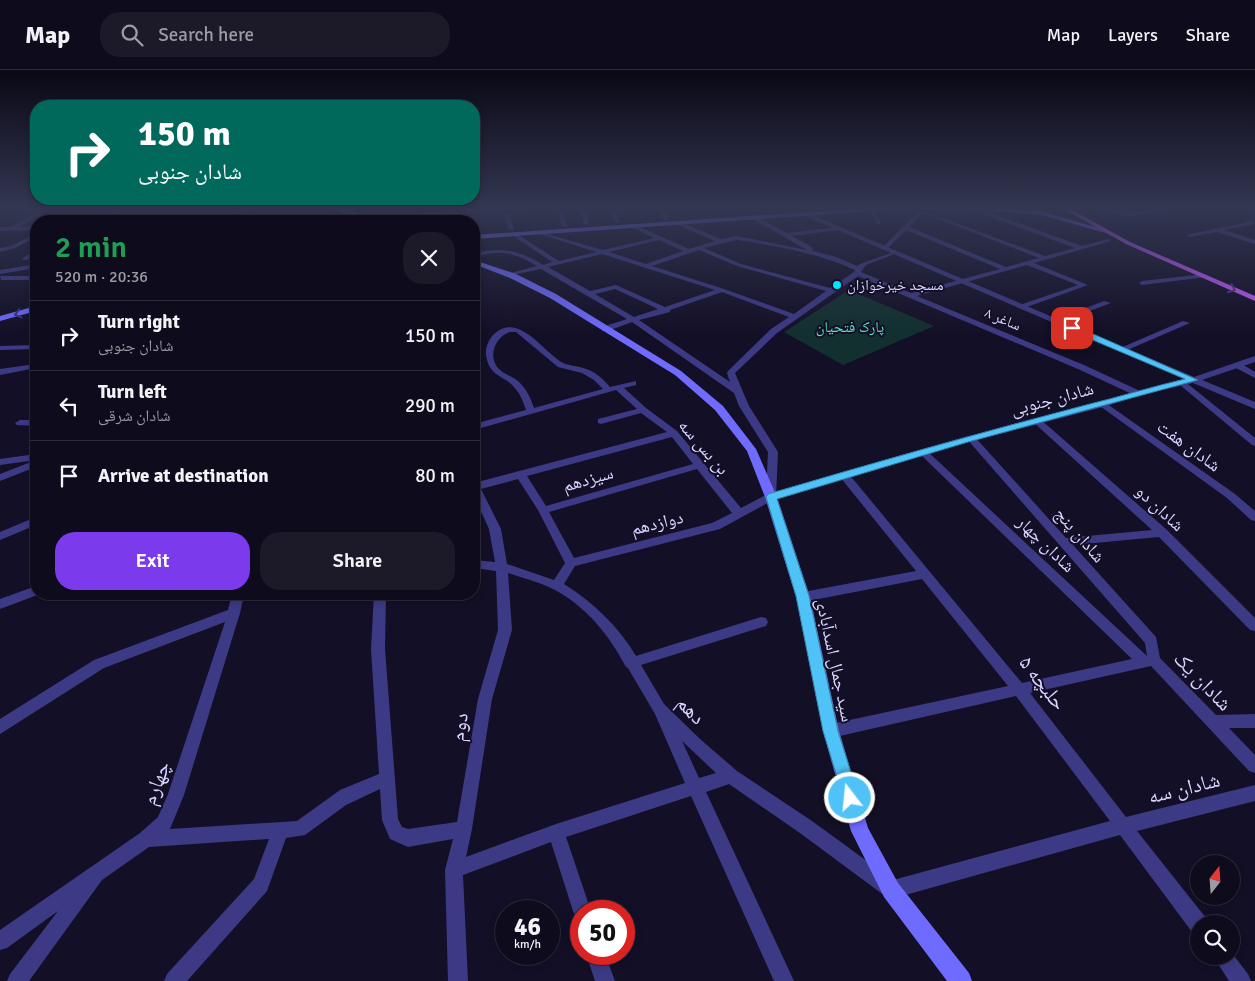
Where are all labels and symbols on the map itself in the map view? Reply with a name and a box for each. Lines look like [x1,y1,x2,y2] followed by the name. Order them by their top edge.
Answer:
[847,276,944,295] place label: مسجد خیرخوازان
[831,279,843,291] marker: مسجد خیرخوازان
[1227,282,1236,293] one-way arrow
[982,303,1024,335] street label: ساغر ٨
[1051,307,1093,349] pin
[15,308,23,318] one-way arrow
[816,318,884,337] park label: پارک فتحیان
[1008,377,1096,421] street label: شادان جنوبی
[674,415,734,479] street label: بن بس سه
[1153,416,1225,476] street label: شادان هفت
[560,461,616,498] street label: سیزدهم
[1131,480,1189,536] street label: شادان دو
[1049,503,1110,568] street label: شادان پنج
[629,506,686,541] street label: دوازدهم
[1012,510,1080,577] street label: شادان چهار
[811,596,859,724] street label: سید جمال اسدآبادی
[1168,646,1238,716] street label: شادان یک
[1014,651,1072,715] street label: حلبچه ۵
[670,690,711,731] street label: دهم
[444,711,475,743] street label: دوم
[136,757,177,809] street label: چهارم
[1145,767,1223,809] street label: شادان سه
[823,771,875,823] position arrow
[1190,855,1240,905] north arrow
[570,900,635,965] speed limit sign: 50

